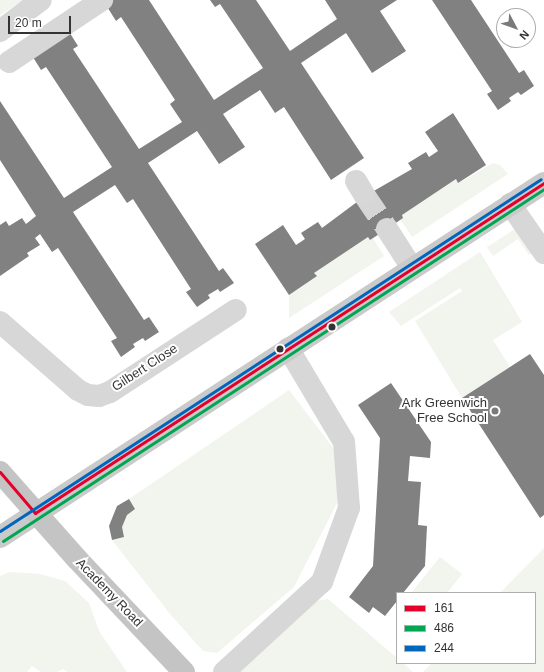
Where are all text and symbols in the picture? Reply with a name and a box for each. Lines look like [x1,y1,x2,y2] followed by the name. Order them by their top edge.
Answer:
[10,8,73,34] scale bar
[496,8,536,48] north arrow
[15,16,42,30] text: 20 m
[517,28,531,42] text: N
[327,322,337,332] unlabelled marker
[109,341,181,395] street label: Gilbert Close
[275,344,285,354] unlabelled marker
[402,396,487,427] place label: Ark Greenwich Free School
[490,406,500,416] marker: Ark Greenwich Free School
[73,556,145,630] street label: Academy Road
[396,592,536,664] legend
[434,601,454,615] text: 161
[434,621,454,635] text: 486
[434,641,454,655] text: 244

